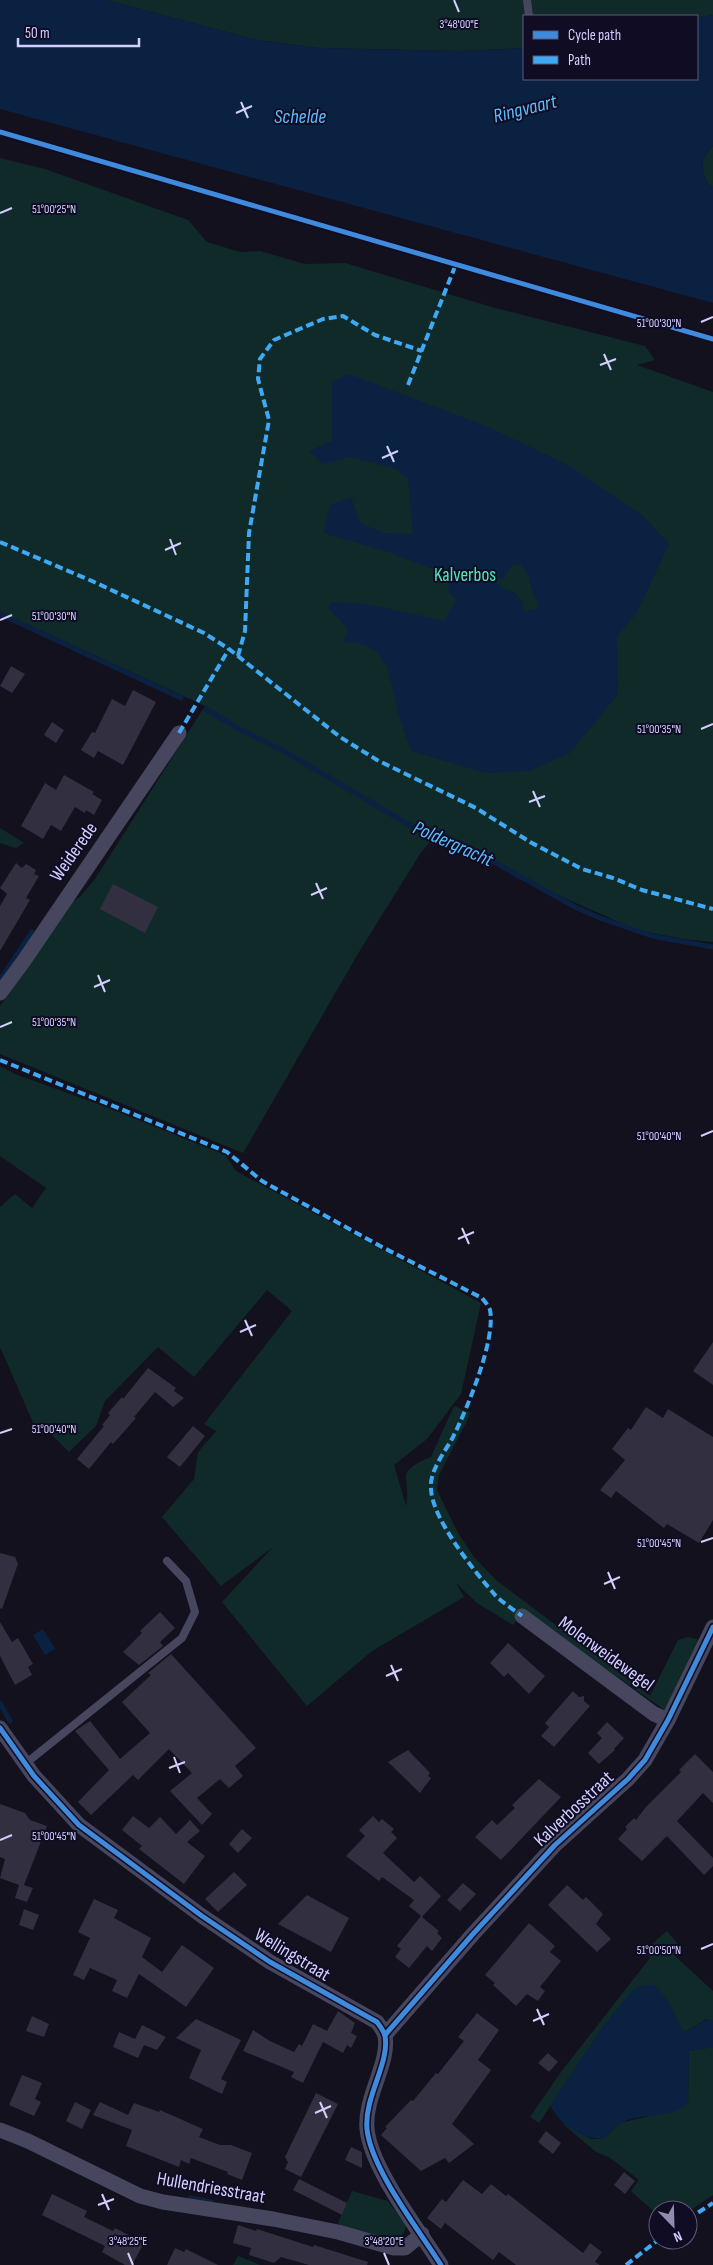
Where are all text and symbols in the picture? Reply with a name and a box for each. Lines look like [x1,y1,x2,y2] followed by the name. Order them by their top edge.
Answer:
[18,15,139,47] scale bar
[523,15,698,80] legend
[439,17,479,32] text: 3°48'00"E
[25,24,50,43] text: 50 m
[568,26,621,45] text: Cycle path
[568,51,591,70] text: Path
[491,89,560,128] water label: Ringvaart
[274,105,326,129] water label: Schelde
[32,202,76,217] text: 51°00'25"N
[637,316,681,331] text: 51°00'30"N
[434,564,496,587] park label: Kalverbos
[32,609,76,624] text: 51°00'30"N
[637,722,681,737] text: 51°00'35"N
[409,816,498,873] water label: Poldergracht
[45,818,103,886] street label: Weiderede
[32,1015,76,1030] text: 51°00'35"N
[637,1129,681,1144] text: 51°00'40"N
[32,1422,76,1437] text: 51°00'40"N
[637,1536,681,1551] text: 51°00'45"N
[554,1612,658,1696] street label: Molenweidewegel
[530,1766,619,1852] street label: Kalverbosstraat
[32,1829,76,1844] text: 51°00'45"N
[250,1923,334,1987] street label: Wellingstraat
[637,1943,681,1958] text: 51°00'50"N
[155,2167,267,2209] street label: Hullendriesstraat
[648,2200,698,2250] north arrow
[671,2227,685,2246] text: N
[109,2234,147,2249] text: 3°48'25"E
[364,2234,404,2249] text: 3°48'20"E

